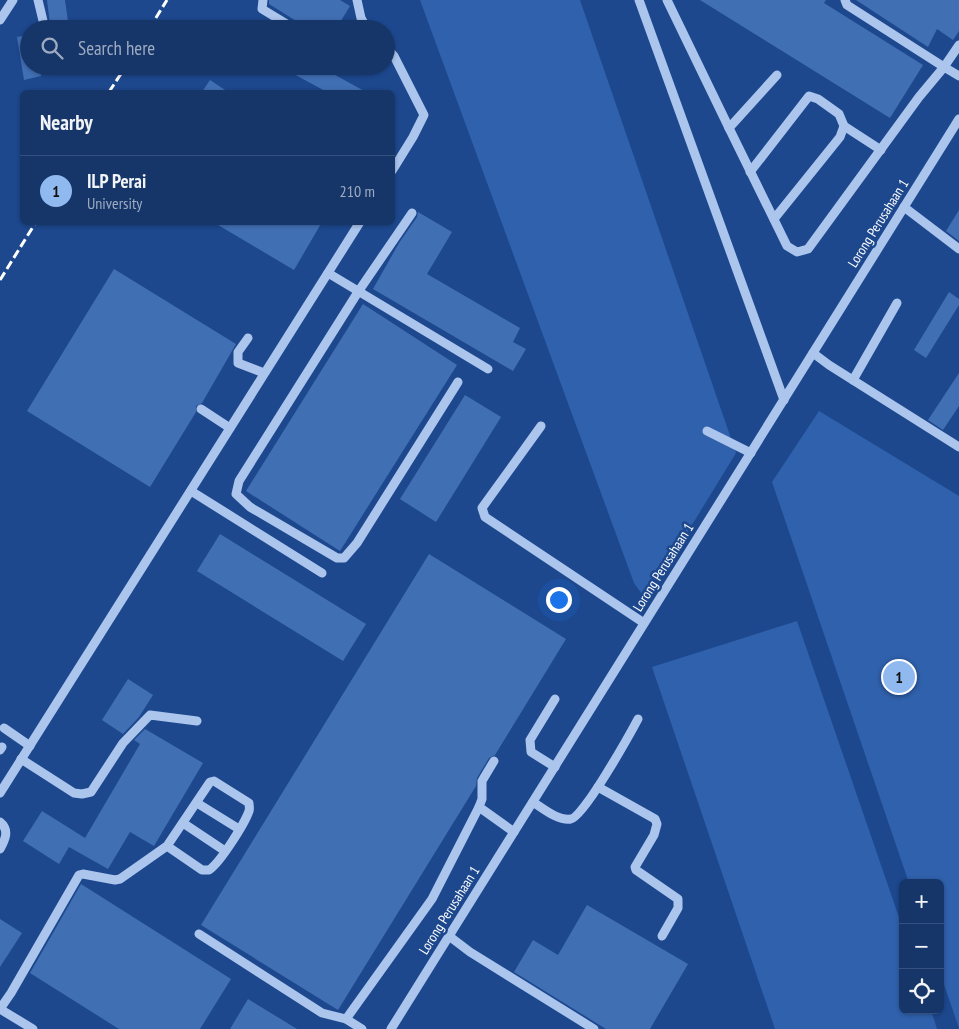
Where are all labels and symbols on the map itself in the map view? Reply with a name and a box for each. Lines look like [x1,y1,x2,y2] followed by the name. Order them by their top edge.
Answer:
[844,175,912,271] street label: Lorong Perusahaan 1
[629,519,697,615] street label: Lorong Perusahaan 1
[546,587,572,613] your location
[883,658,915,696] pin: 1
[415,862,483,958] street label: Lorong Perusahaan 1

